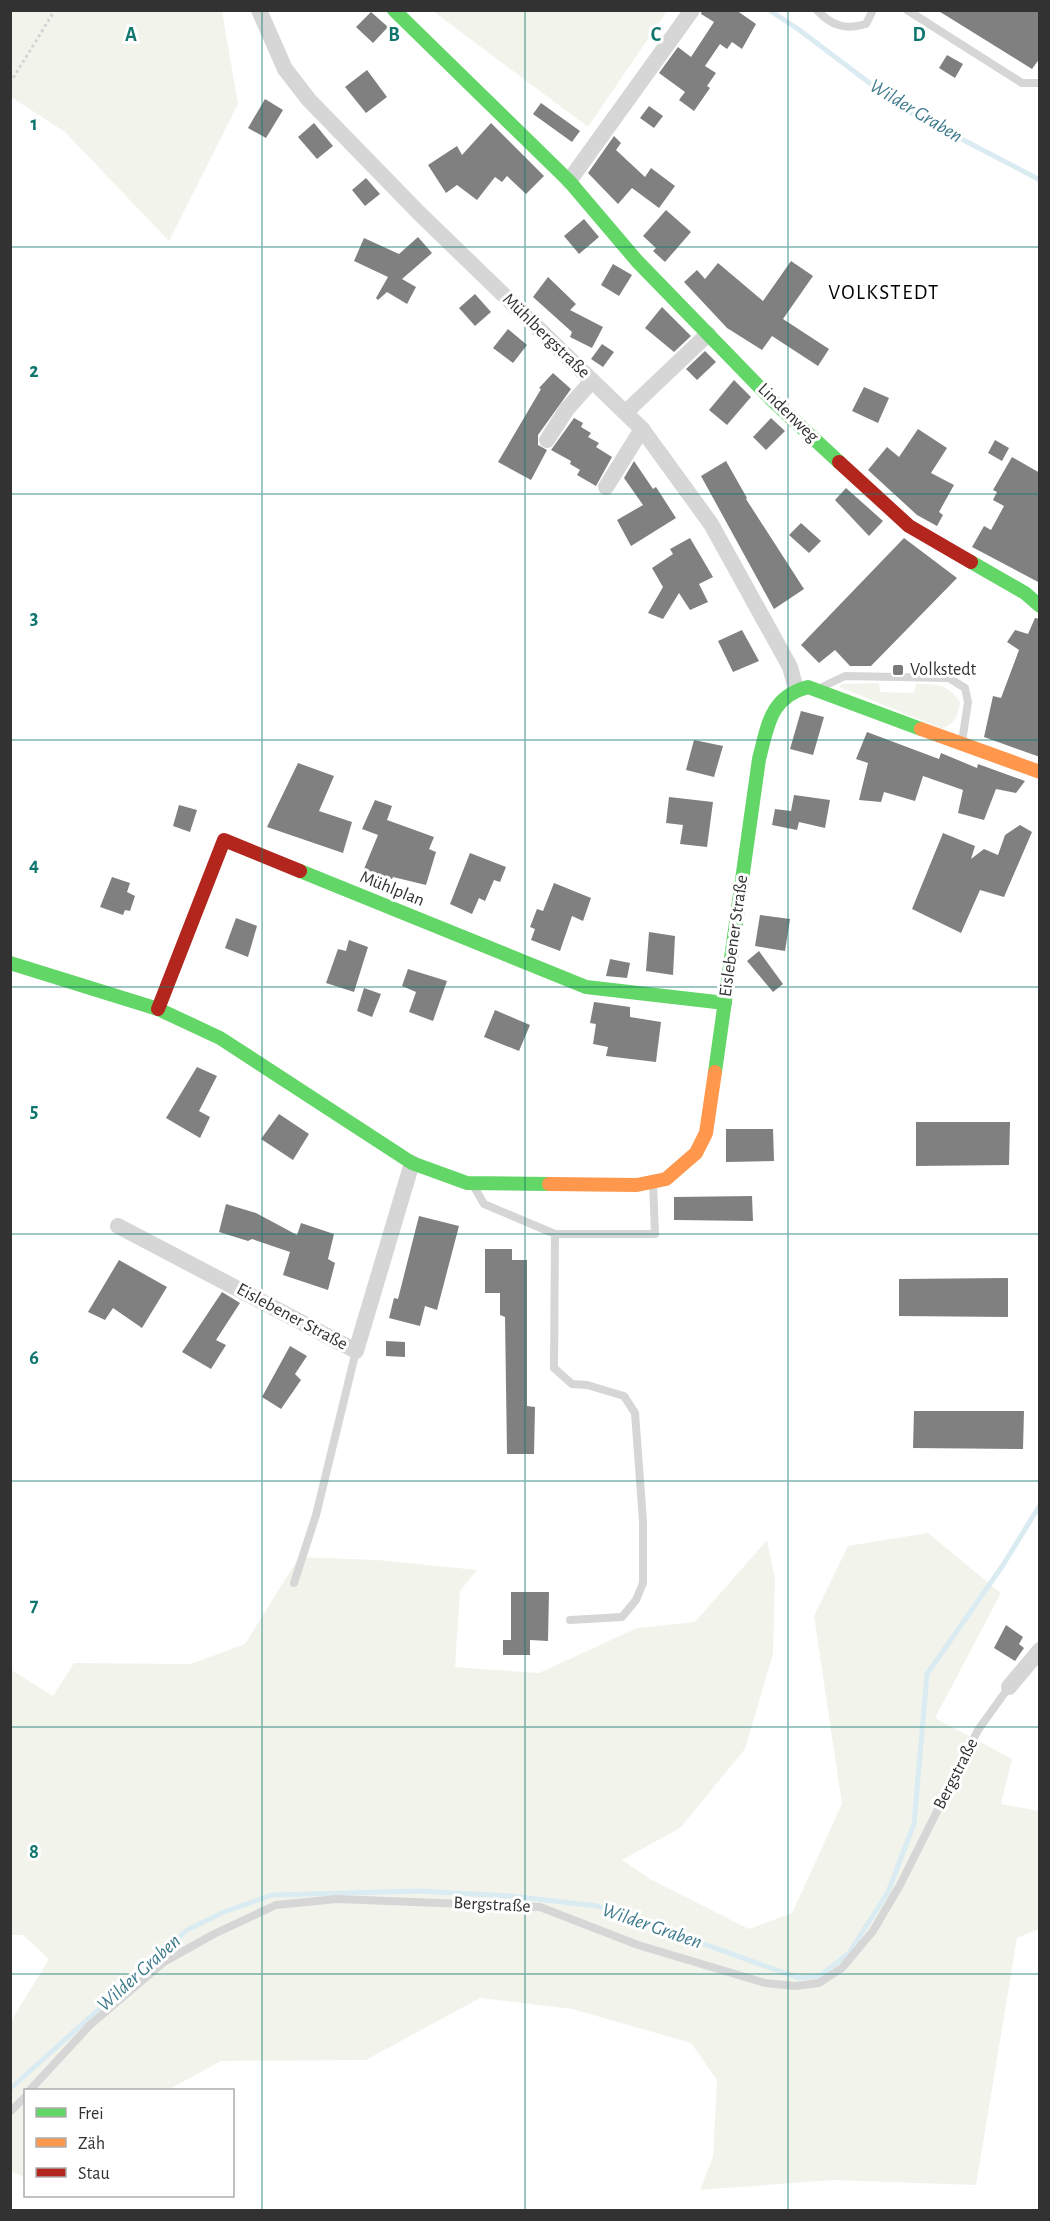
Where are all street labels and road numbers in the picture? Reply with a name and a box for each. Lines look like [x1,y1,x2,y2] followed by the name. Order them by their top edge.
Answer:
[499,290,593,382] street label: Mühlbergstraße
[754,380,822,446] street label: Lindenweg
[357,868,427,910] street label: Mühlplan
[717,874,751,998] street label: Eislebener Straße
[234,1280,350,1354] street label: Eislebener Straße
[931,1736,981,1812] street label: Bergstraße
[453,1894,531,1916] street label: Bergstraße

